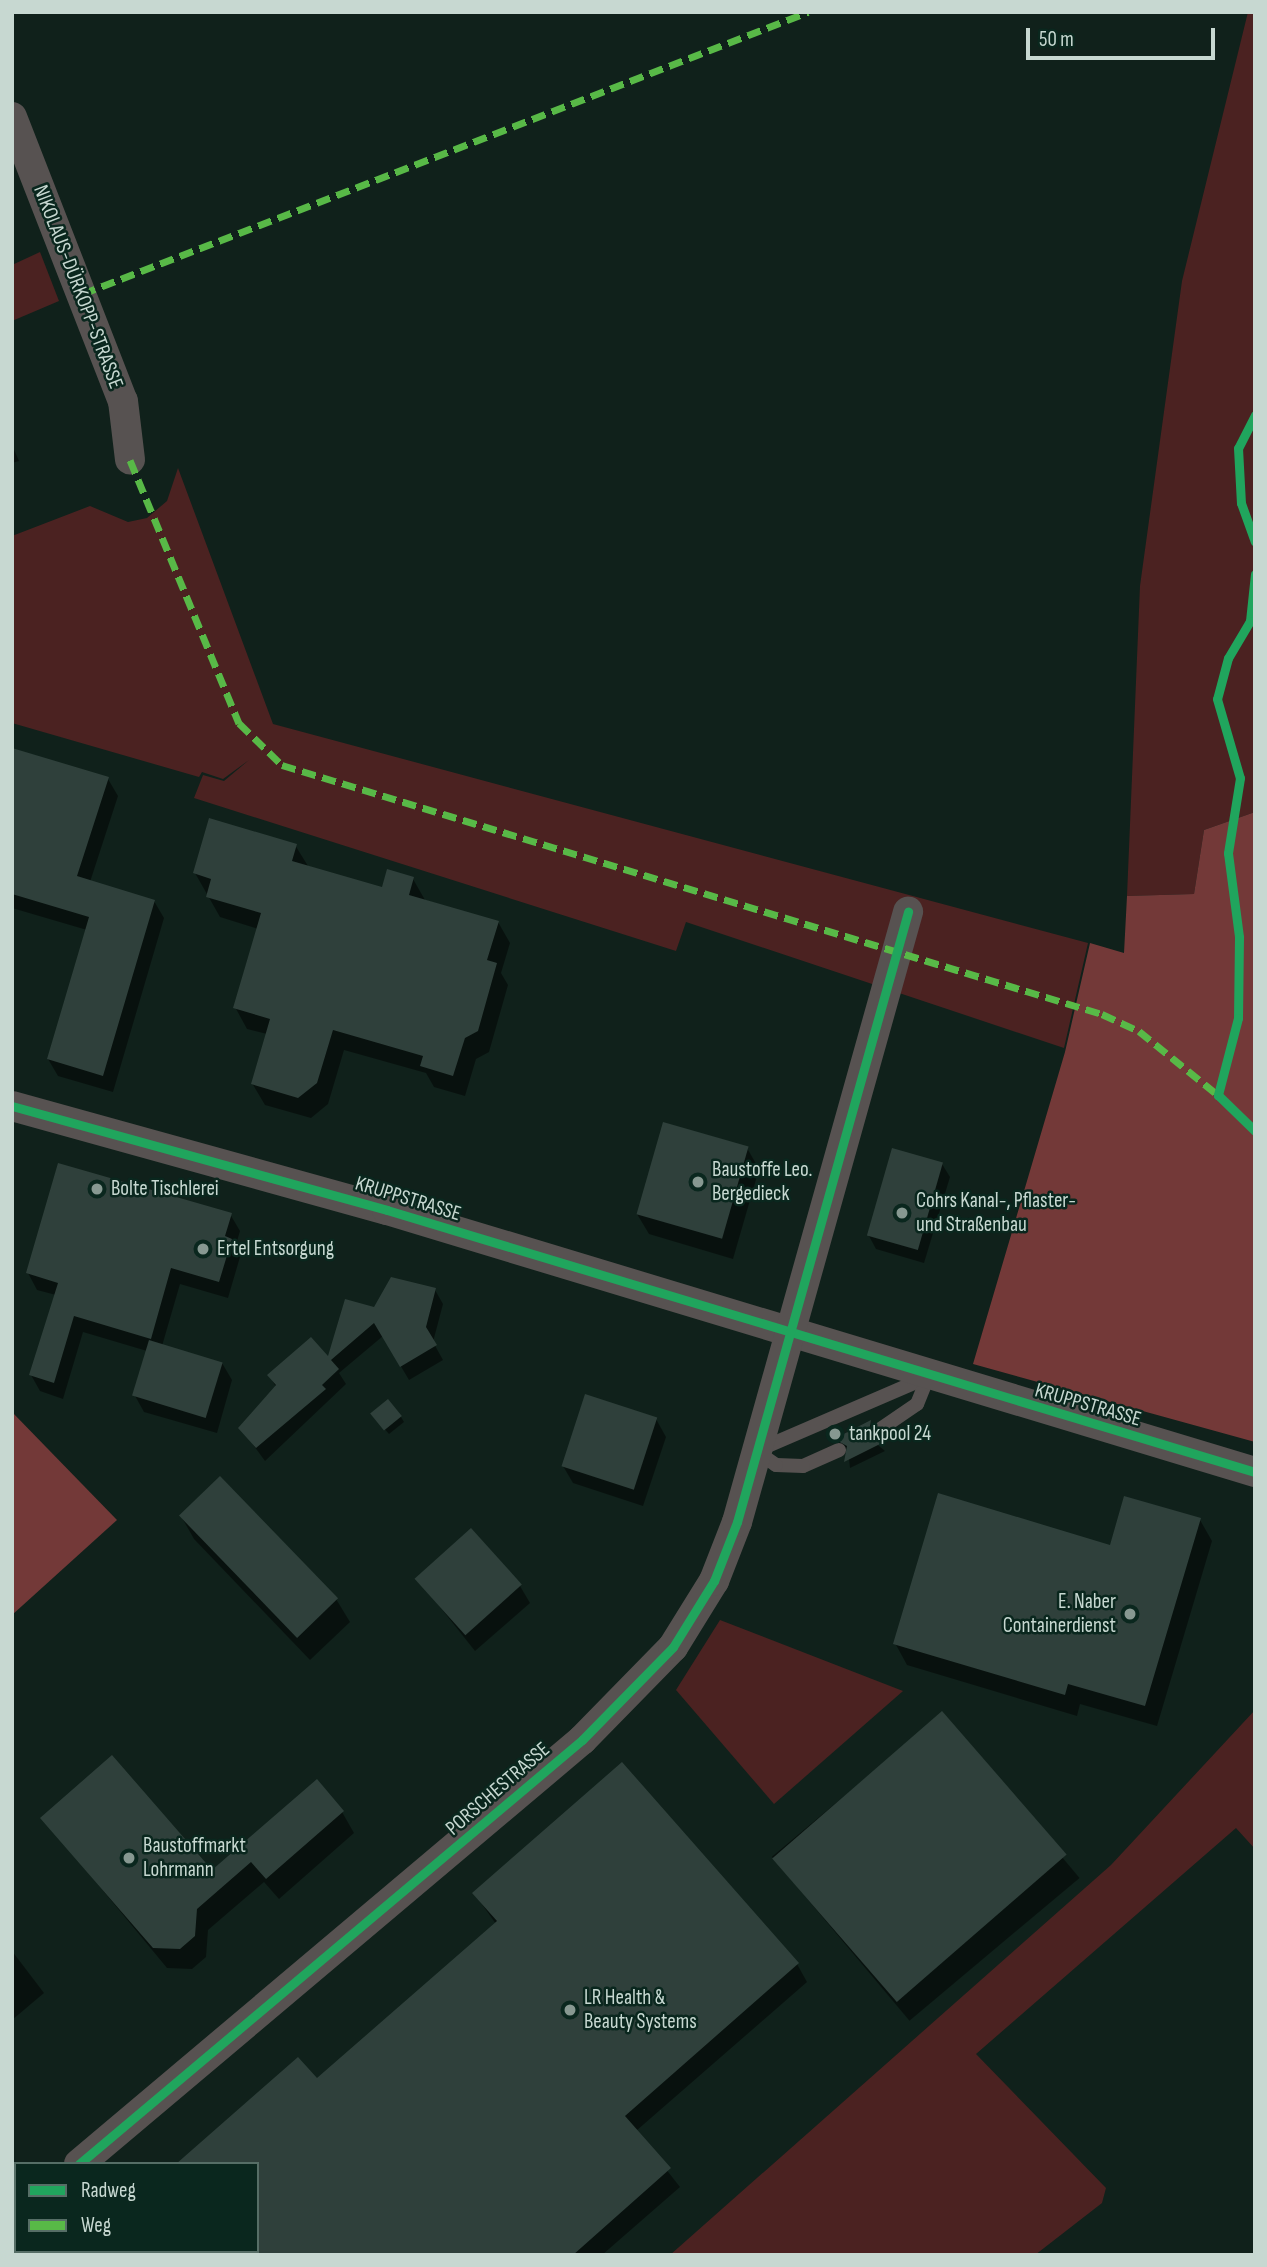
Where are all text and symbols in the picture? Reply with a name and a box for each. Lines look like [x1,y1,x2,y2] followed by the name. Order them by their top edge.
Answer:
[1029,14,1218,58] scale bar
[1039,27,1074,52] text: 50 m
[28,182,128,392] street label: NIKOLAUS-DÜRKOPP-STRASSE
[712,1157,813,1207] place label: Baustoffe Leo. Bergedieck
[352,1171,464,1227] street label: KRUPPSTRASSE
[690,1174,706,1190] marker: Baustoffe Leo. Bergedieck
[111,1176,219,1202] place label: Bolte Tischlerei
[89,1181,105,1197] marker: Bolte Tischlerei
[916,1188,1076,1238] place label: Cohrs Kanal-, Pflaster- und Straßenbau
[894,1205,910,1221] marker: Cohrs Kanal-, Pflaster- und Straßenbau
[217,1236,334,1262] place label: Ertel Entsorgung
[195,1241,211,1257] marker: Ertel Entsorgung
[1032,1378,1144,1432] street label: KRUPPSTRASSE
[849,1421,931,1447] place label: tankpool 24
[827,1426,843,1442] marker: tankpool 24
[1003,1589,1116,1639] place label: E. Naber Containerdienst
[1122,1606,1138,1622] marker: E. Naber Containerdienst
[441,1737,555,1841] street label: PORSCHESTRASSE
[143,1833,246,1883] place label: Baustoffmarkt Lohrmann
[121,1850,137,1866] marker: Baustoffmarkt Lohrmann
[584,1985,697,2035] place label: LR Health & Beauty Systems
[562,2002,578,2018] marker: LR Health & Beauty Systems
[14,2162,259,2253] legend
[81,2178,136,2203] text: Radweg
[81,2213,111,2238] text: Weg

